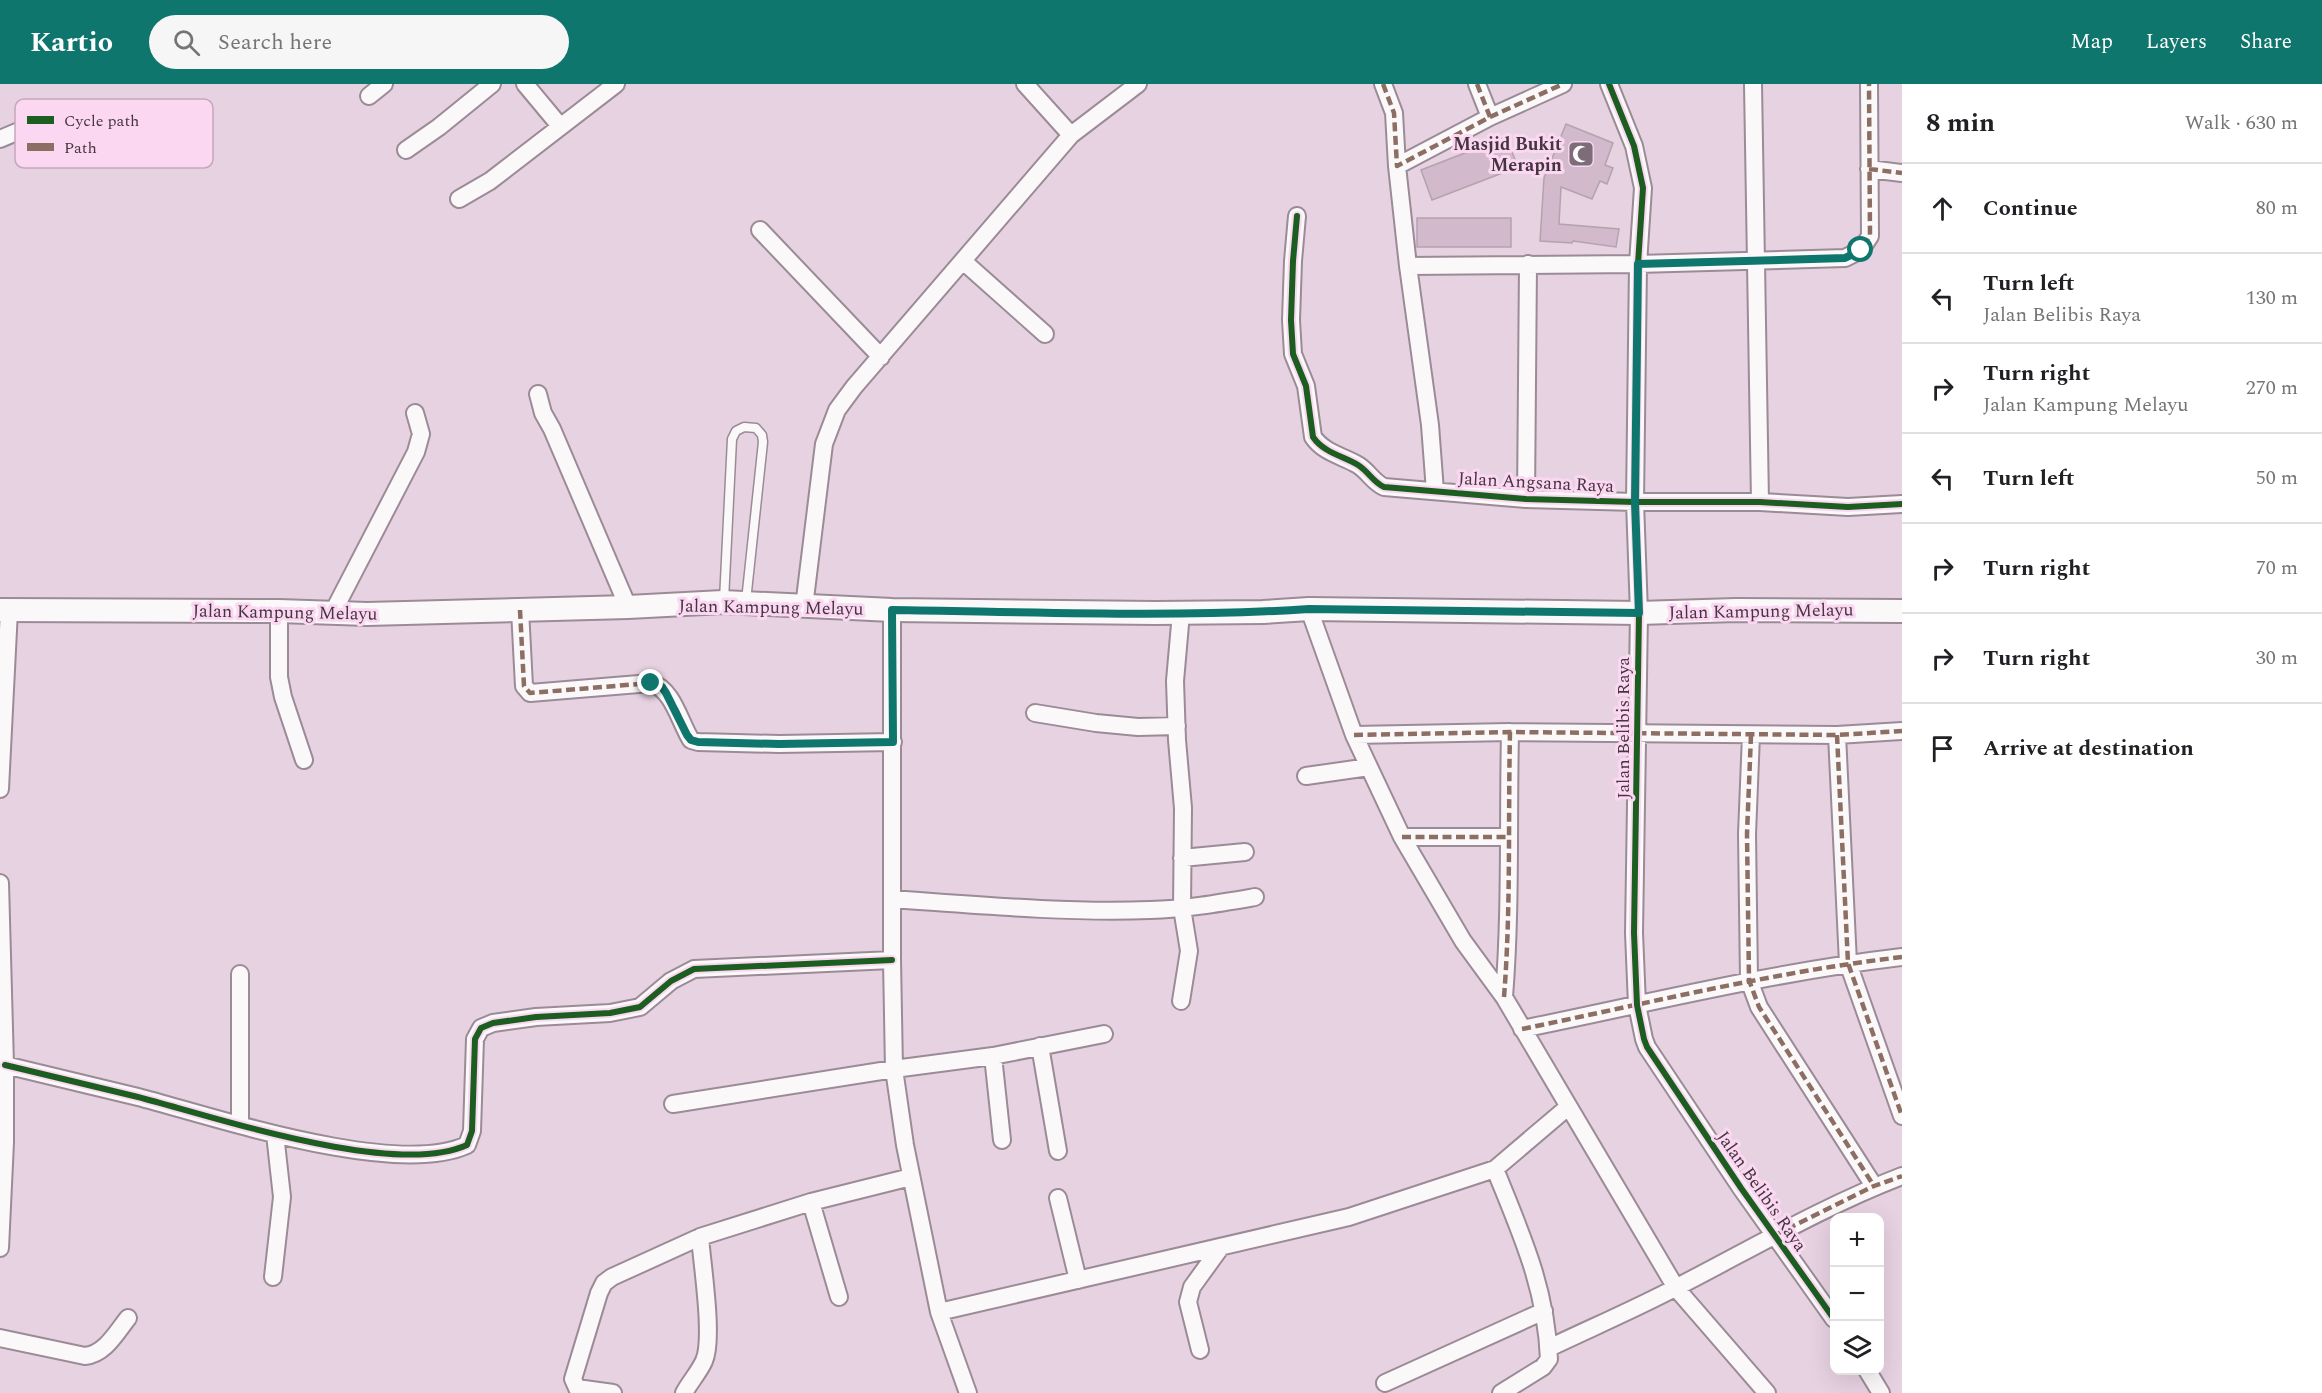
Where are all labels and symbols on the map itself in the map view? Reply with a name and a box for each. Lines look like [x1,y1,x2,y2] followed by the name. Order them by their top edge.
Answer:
[15,99,213,168] legend
[64,109,139,133] text: Cycle path
[1453,131,1562,179] place label: Masjid Bukit Merapin
[64,136,97,160] text: Path
[1566,139,1596,169] mosque icon: Masjid Bukit Merapin
[1847,236,1873,262] route start
[1457,465,1615,500] street label: Jalan Angsana Raya
[678,592,864,623] street label: Jalan Kampung Melayu
[1668,596,1854,627] street label: Jalan Kampung Melayu
[192,597,378,628] street label: Jalan Kampung Melayu
[1610,657,1637,799] street label: Jalan Belibis Raya
[637,669,663,695] route end
[1710,1125,1814,1257] street label: Jalan Belibis Raya

